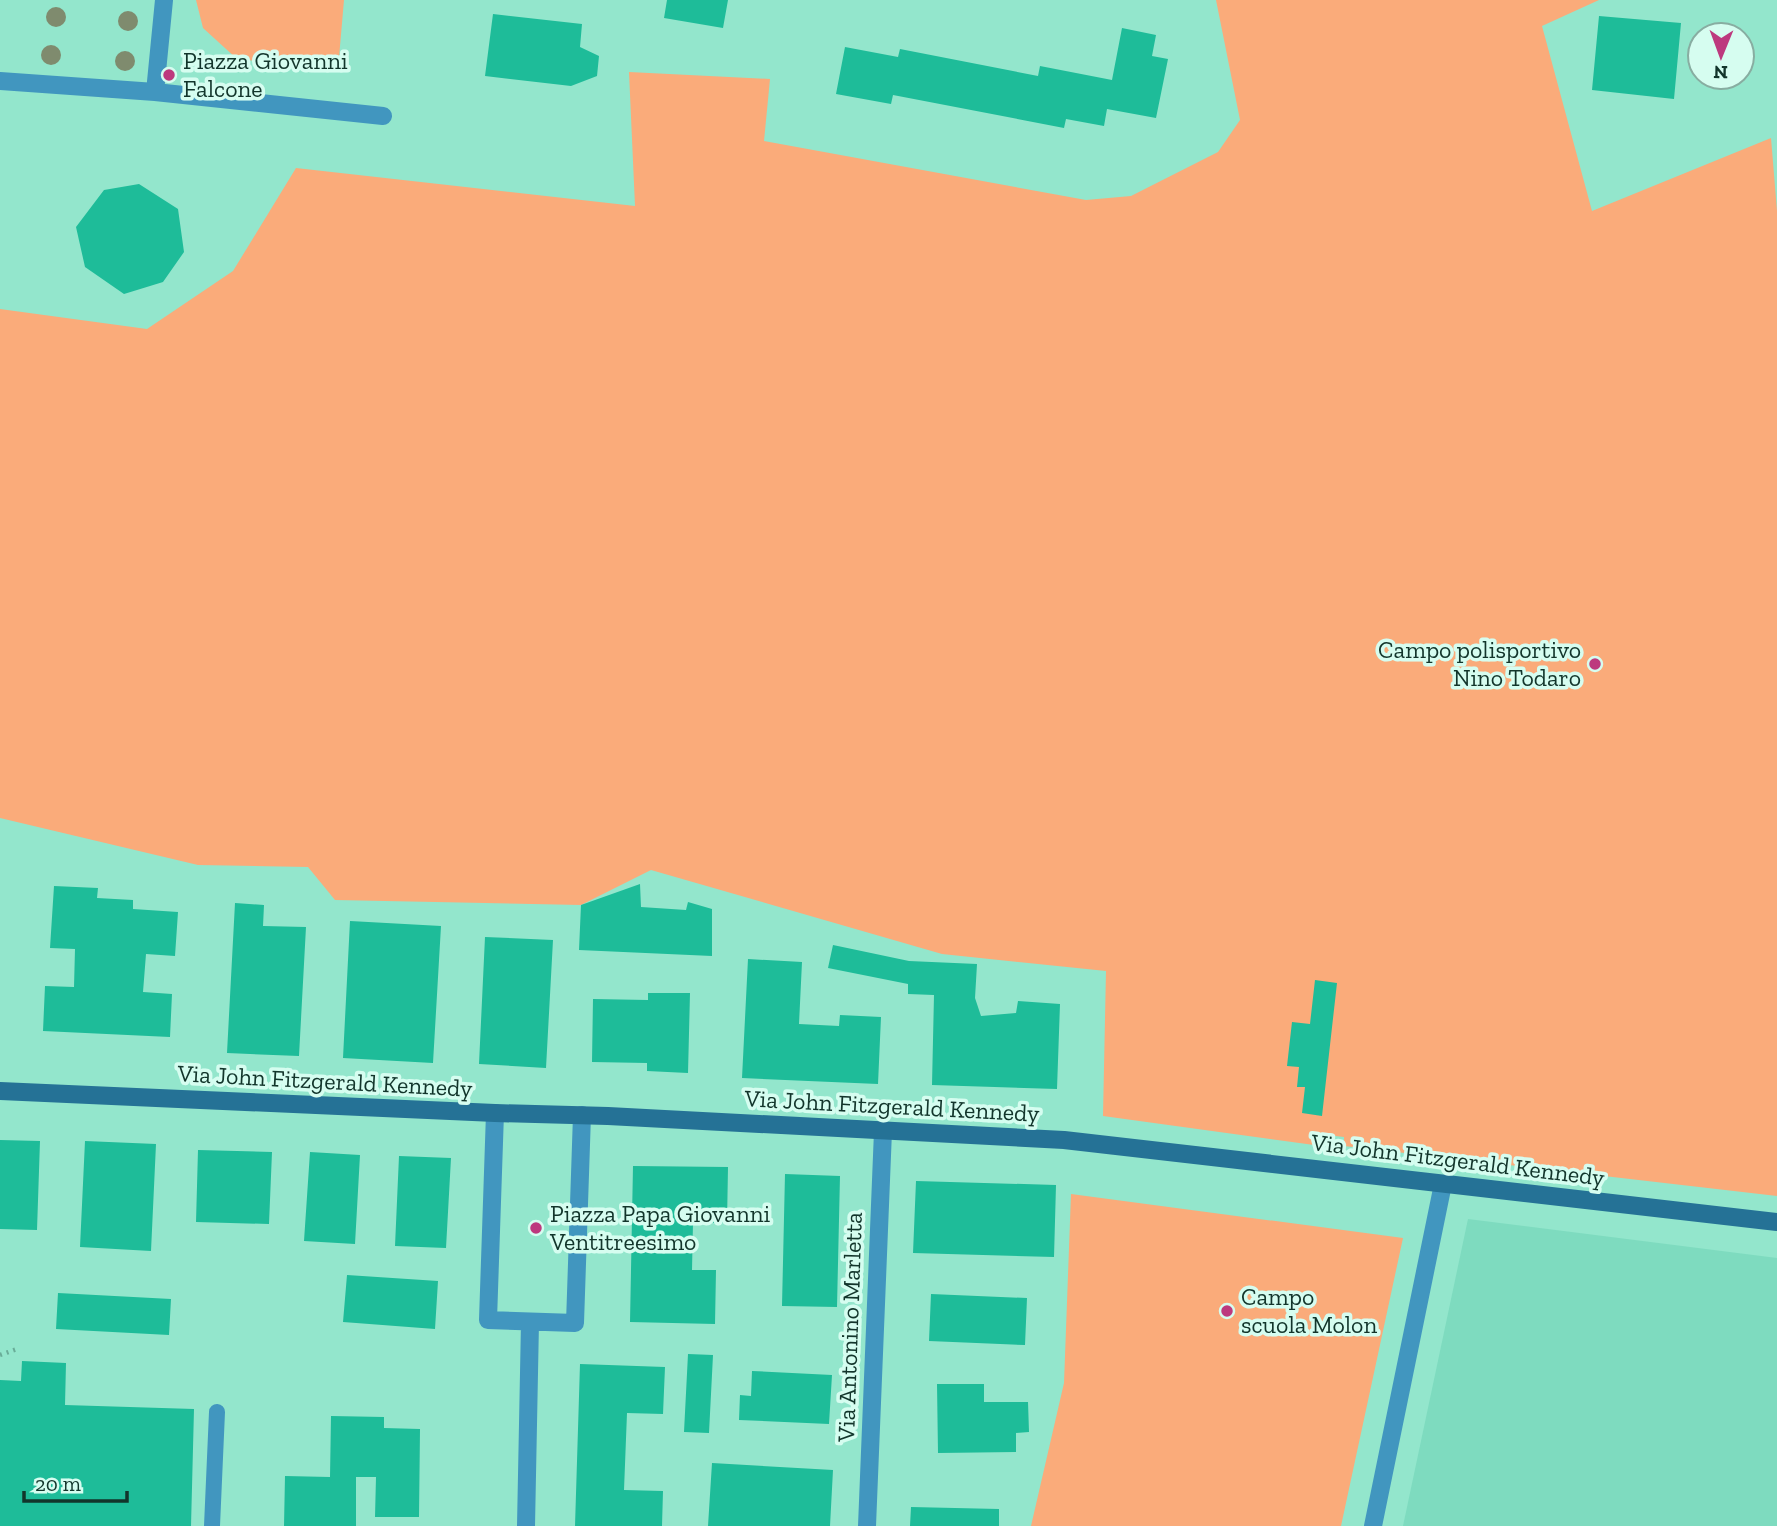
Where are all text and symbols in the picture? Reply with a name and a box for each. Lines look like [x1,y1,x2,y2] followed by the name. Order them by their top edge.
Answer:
[1686,21,1756,91] north arrow
[183,46,348,103] place label: Piazza Giovanni Falcone
[1713,61,1728,84] text: N
[161,67,177,83] marker: Piazza Giovanni Falcone
[1378,635,1581,692] place label: Campo polisportivo Nino Todaro
[1587,656,1603,672] marker: Campo polisportivo Nino Todaro
[176,1058,474,1103] street label: Via John Fitzgerald Kennedy
[743,1083,1041,1128] street label: Via John Fitzgerald Kennedy
[1309,1127,1607,1192] street label: Via John Fitzgerald Kennedy
[549,1199,770,1256] place label: Piazza Papa Giovanni Ventitreesimo
[831,1211,868,1443] street label: Via Antonino Marletta
[528,1220,544,1236] marker: Piazza Papa Giovanni Ventitreesimo
[1241,1282,1377,1339] place label: Campo scuola Molon
[1219,1303,1235,1319] marker: Campo scuola Molon
[24,1460,128,1504] scale bar
[35,1471,81,1496] text: 20 m

